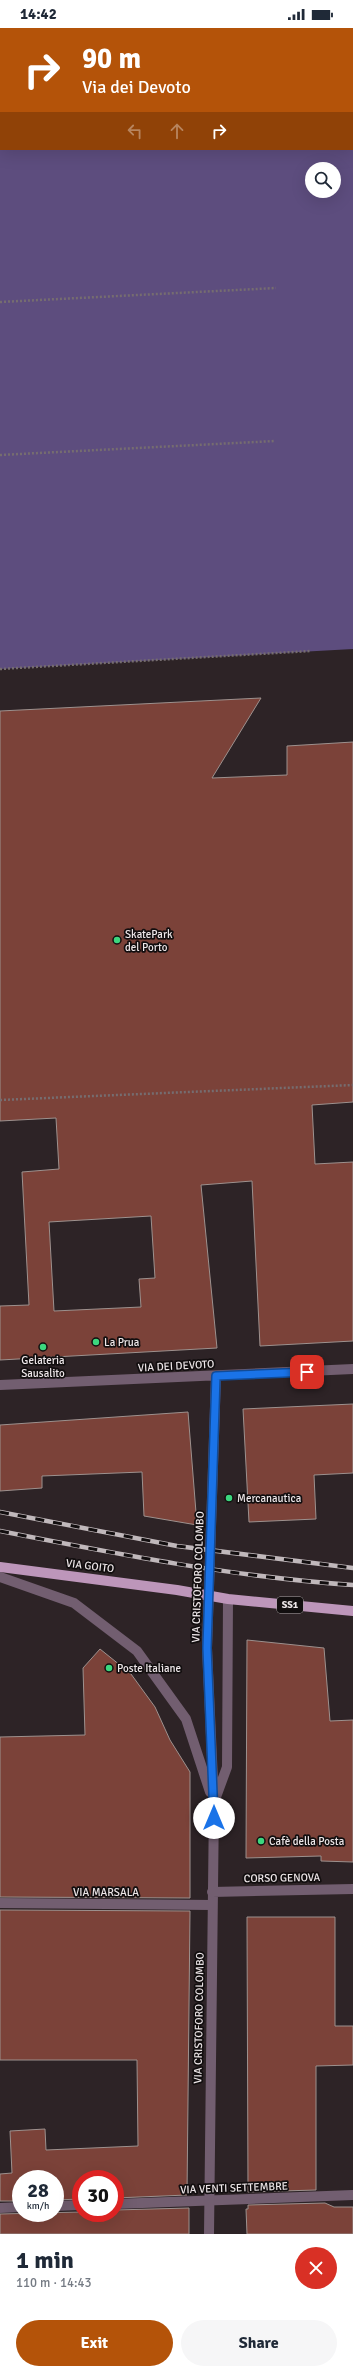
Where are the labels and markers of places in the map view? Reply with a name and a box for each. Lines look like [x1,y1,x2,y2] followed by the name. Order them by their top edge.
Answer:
[125,928,173,954] place label: SkatePark del Porto
[112,935,122,945] marker: SkatePark del Porto
[104,1336,140,1349] place label: La Prua
[91,1337,101,1347] marker: La Prua
[38,1342,48,1352] marker: Gelateria Sausalito
[21,1354,65,1380] place label: Gelateria Sausalito
[290,1355,324,1389] pin
[237,1492,302,1505] place label: Mercanautica
[224,1493,234,1503] marker: Mercanautica
[117,1662,181,1675] place label: Poste Italiane
[104,1663,114,1673] marker: Poste Italiane
[269,1835,345,1848] place label: Cafè della Posta
[256,1836,266,1846] marker: Cafè della Posta

